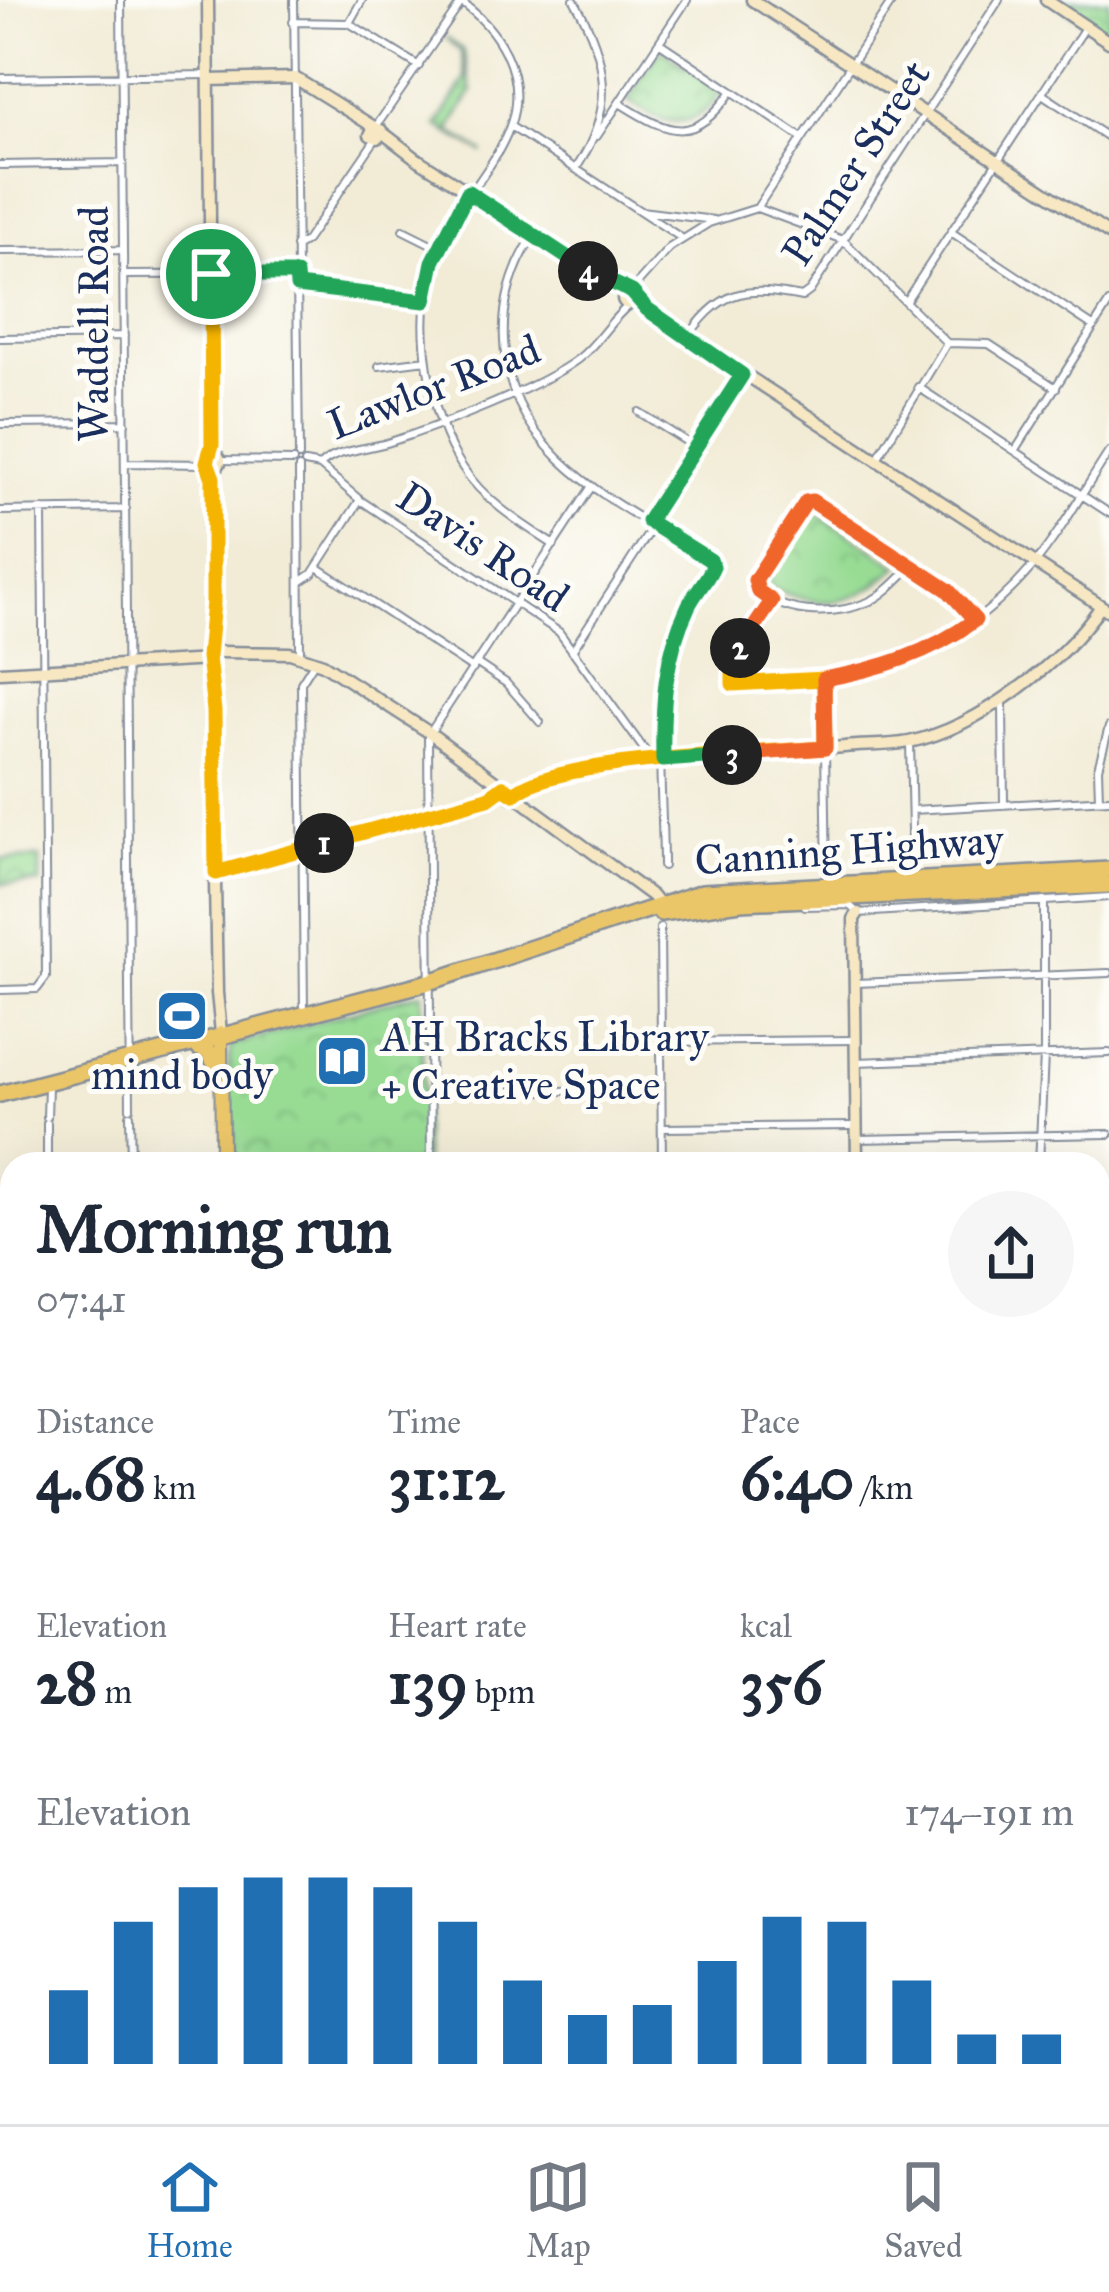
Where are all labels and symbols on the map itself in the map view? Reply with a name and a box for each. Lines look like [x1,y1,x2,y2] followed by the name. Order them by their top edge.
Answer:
[770,51,942,275] street label: Palmer Street
[68,206,120,442] street label: Waddell Road
[160,223,262,325] pin
[558,241,618,301] pin: 4
[321,323,547,451] street label: Lawlor Road
[387,471,579,623] street label: Davis Road
[710,618,770,678] pin: 2
[702,725,762,785] pin: 3
[294,813,354,873] pin: 1
[693,813,1006,887] street label: Canning Highway
[154,988,210,1044] sports icon: mind body
[379,1011,710,1111] place label: AH Bracks Library + Creative Space
[314,1033,370,1089] library icon: AH Bracks Library + Creative Space
[91,1049,274,1101] place label: mind body

